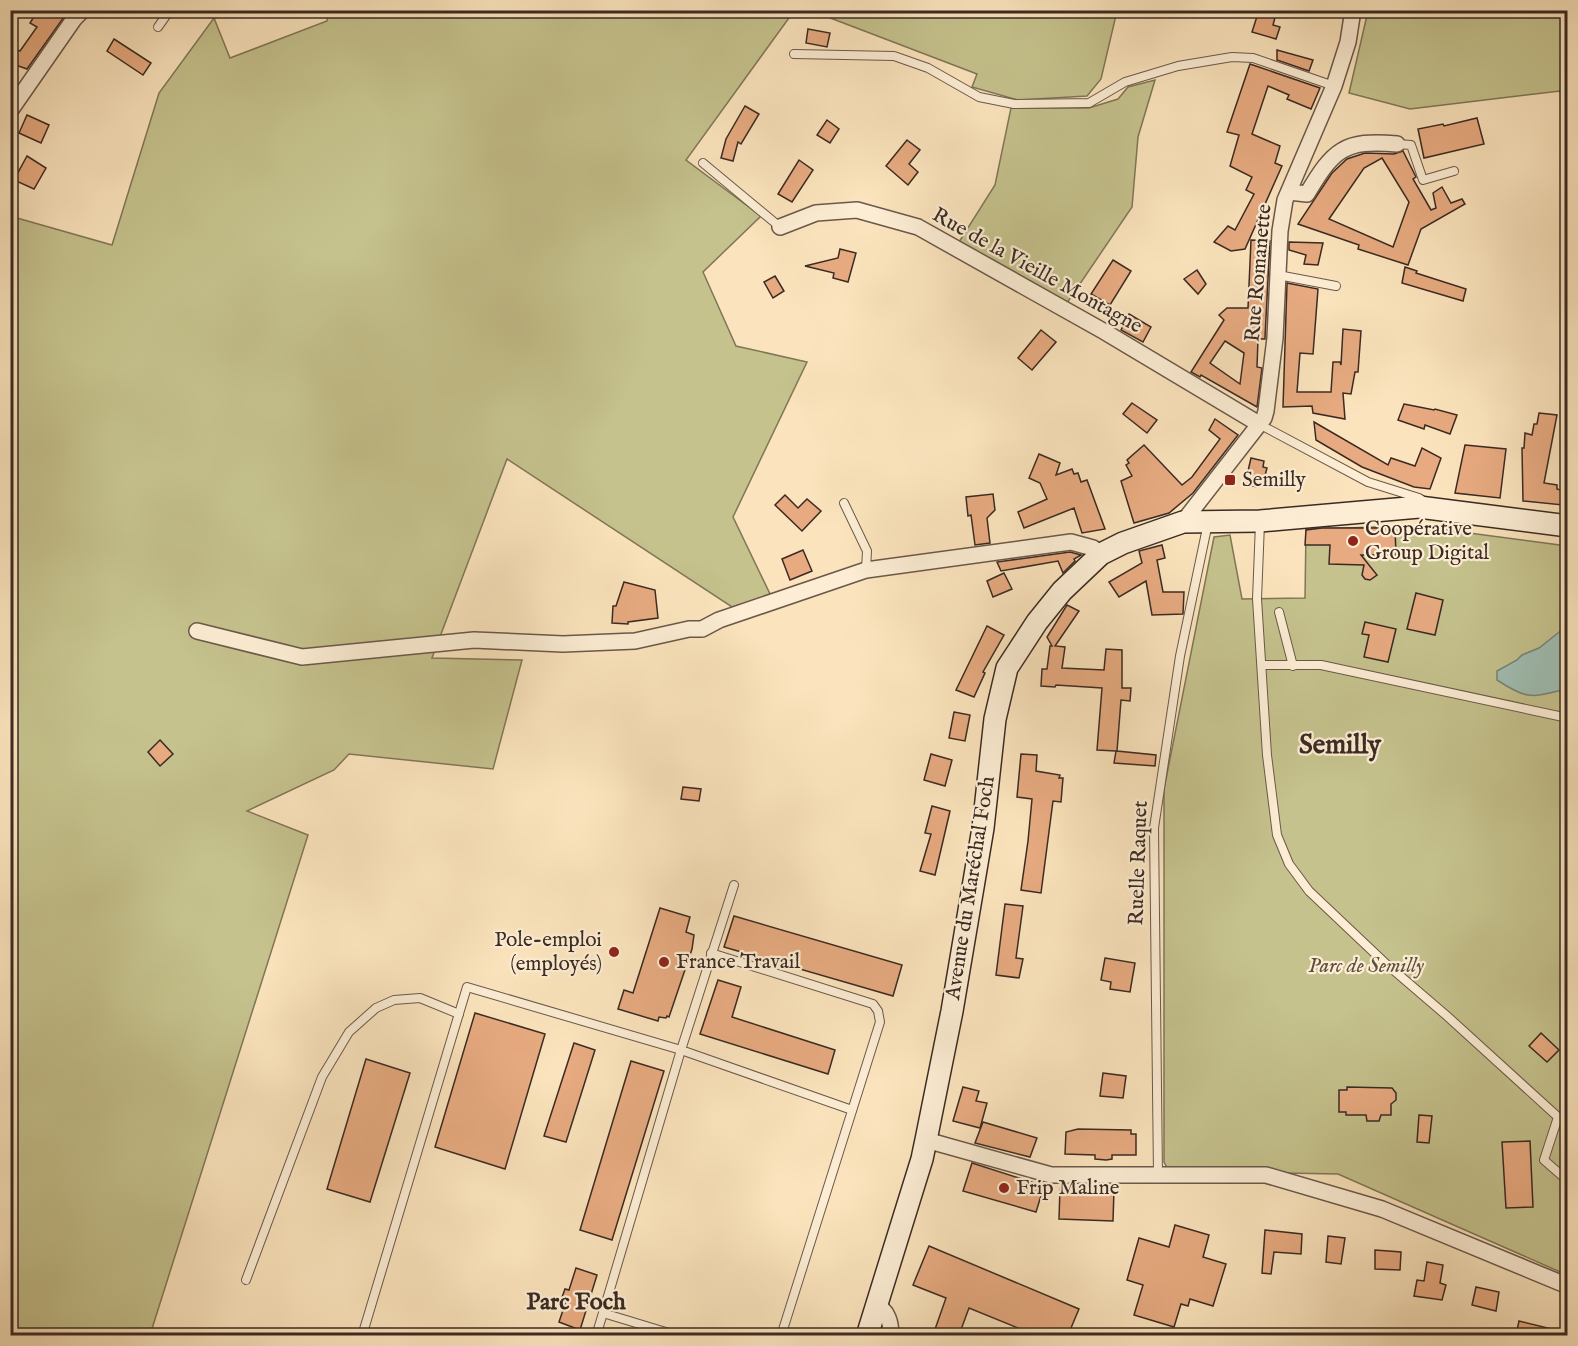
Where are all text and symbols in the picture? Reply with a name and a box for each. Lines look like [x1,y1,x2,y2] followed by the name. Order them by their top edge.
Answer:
[927,202,1147,340] street label: Rue de la Vieille Montagne
[1240,203,1279,343] street label: Rue Romanette
[1242,467,1306,494] place label: Semilly
[1223,473,1237,487] marker: Semilly
[1365,516,1489,567] place label: Coopérative Group Digital
[1346,534,1360,548] marker: Coopérative Group Digital
[1299,729,1382,763] district label: Semilly
[940,774,1002,1003] street label: Avenue du Maréchal Foch
[1123,800,1155,926] street label: Ruelle Raquet
[494,927,602,978] place label: Pole-emploi (employés)
[607,945,621,959] marker: Pole-emploi (employés)
[676,949,800,976] place label: France Travail
[1308,953,1424,980] park label: Parc de Semilly
[657,955,671,969] marker: France Travail
[1016,1175,1120,1202] place label: Frip Maline
[997,1181,1011,1195] marker: Frip Maline
[526,1287,626,1318] district label: Parc Foch

